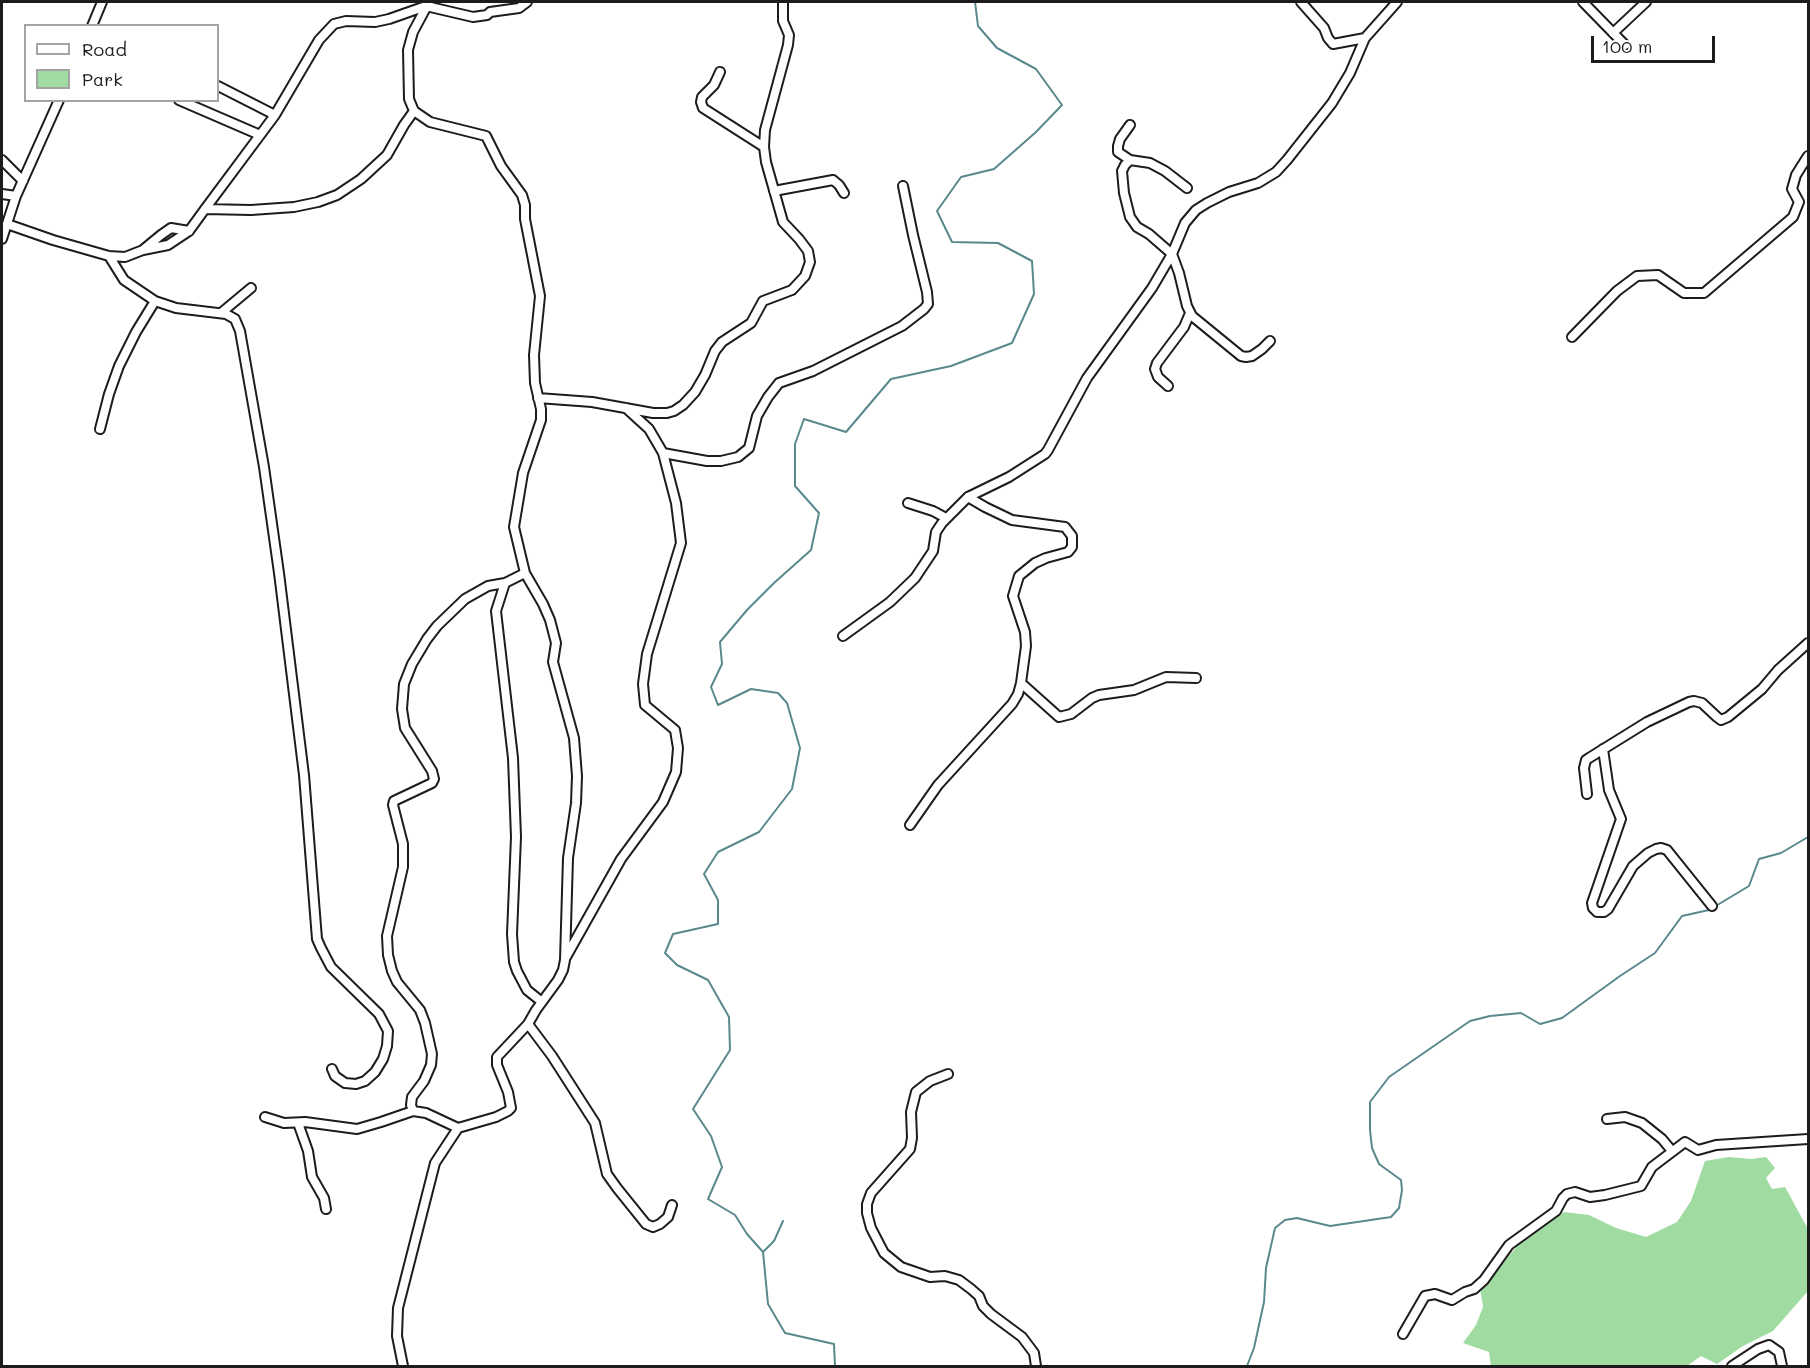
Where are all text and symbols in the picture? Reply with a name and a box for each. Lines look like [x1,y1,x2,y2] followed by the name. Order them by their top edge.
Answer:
[24,24,219,102] legend
[1594,24,1718,62] scale bar
[1602,34,1652,58] text: 100 m
[82,37,127,61] text: Road
[82,67,123,91] text: Park

